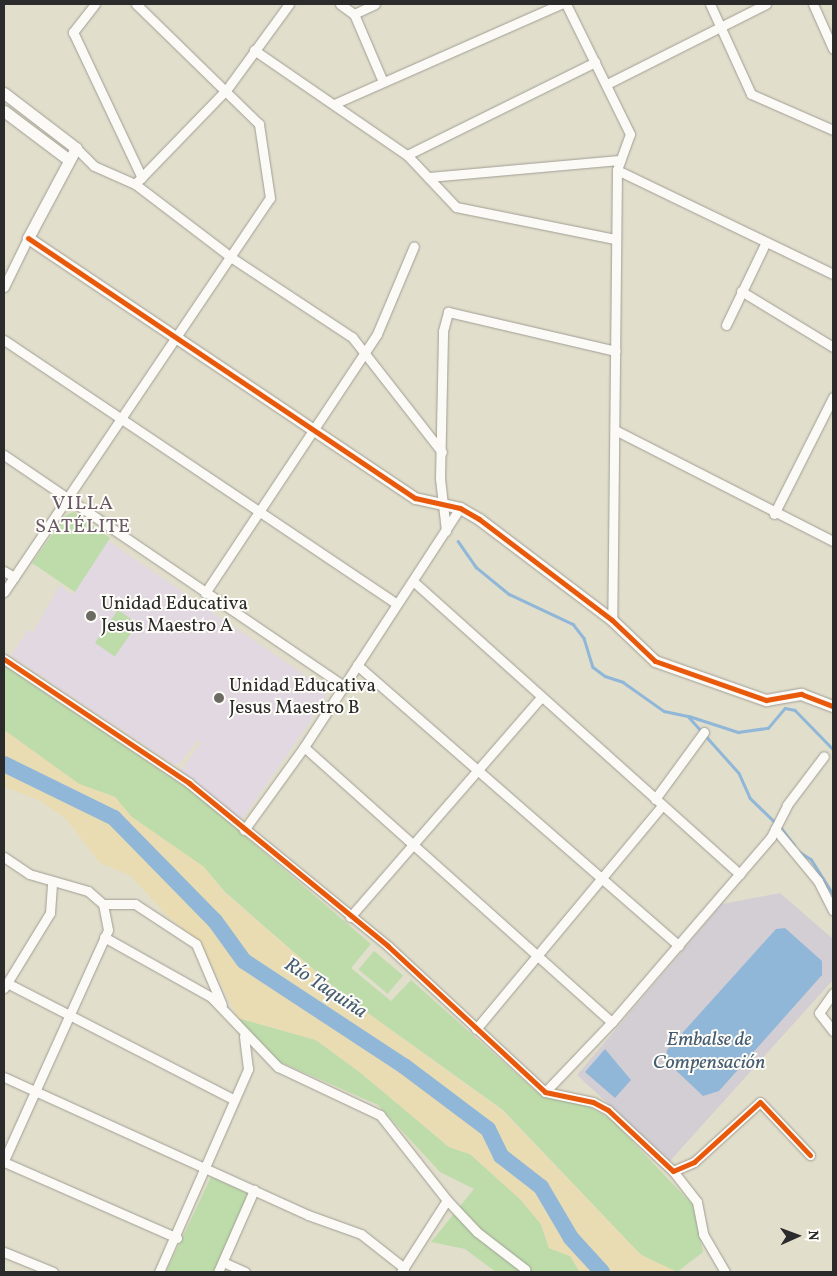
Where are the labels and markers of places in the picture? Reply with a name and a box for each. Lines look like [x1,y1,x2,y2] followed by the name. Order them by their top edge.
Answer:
[101,594,248,638] place label: Unidad Educativa Jesus Maestro A
[85,610,97,622] marker: Unidad Educativa Jesus Maestro A
[229,676,376,720] place label: Unidad Educativa Jesus Maestro B
[213,692,225,704] marker: Unidad Educativa Jesus Maestro B

